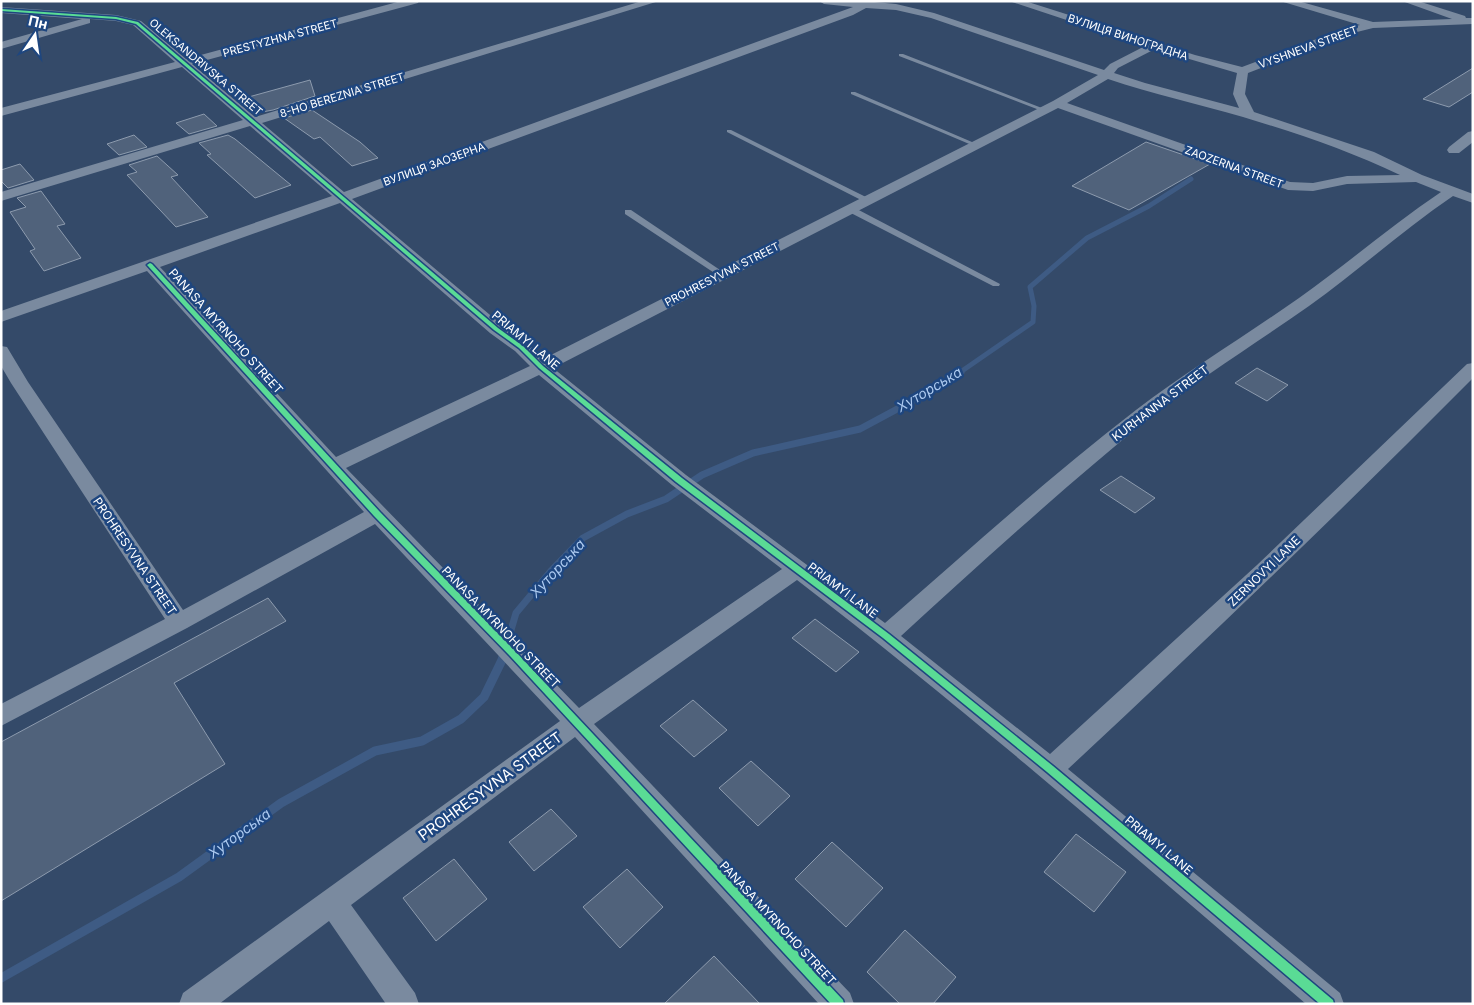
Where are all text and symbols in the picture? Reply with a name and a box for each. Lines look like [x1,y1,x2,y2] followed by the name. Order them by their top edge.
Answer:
[10,10,60,60] north arrow
[27,11,49,32] text: Пн
[1066,11,1190,63] street label: ВУЛИЦЯ ВИНОГРАДНА
[146,15,266,119] street label: OLEKSANDRIVSKA STREET
[221,16,339,60] street label: PRESTYZHNA STREET
[1257,23,1359,71] street label: VYSHNEVA STREET
[278,69,406,121] street label: 8-HO BEREZNIA STREET
[381,139,487,189] street label: ВУЛИЦЯ ЗАОЗЕРНА
[1183,143,1285,191] street label: ZAOZERNA STREET
[662,239,782,309] street label: PROHRESYVNA STREET
[166,265,286,397] street label: PANASA MYRNOHO STREET
[489,307,563,373] street label: PRIAMYI LANE
[1109,362,1211,444] street label: KURHANNA STREET
[893,363,965,416] water label: Хуторська
[90,494,180,618] street label: PROHRESYVNA STREET
[1225,533,1303,609] street label: ZERNOVYI LANE
[525,535,588,601] water label: Хуторська
[805,559,881,621] street label: PRIAMYI LANE
[439,563,563,691] street label: PANASA MYRNOHO STREET
[414,727,566,845] street label: PROHRESYVNA STREET
[204,804,274,862] water label: Хуторська
[1122,812,1196,878] street label: PRIAMYI LANE
[717,858,839,988] street label: PANASA MYRNOHO STREET

